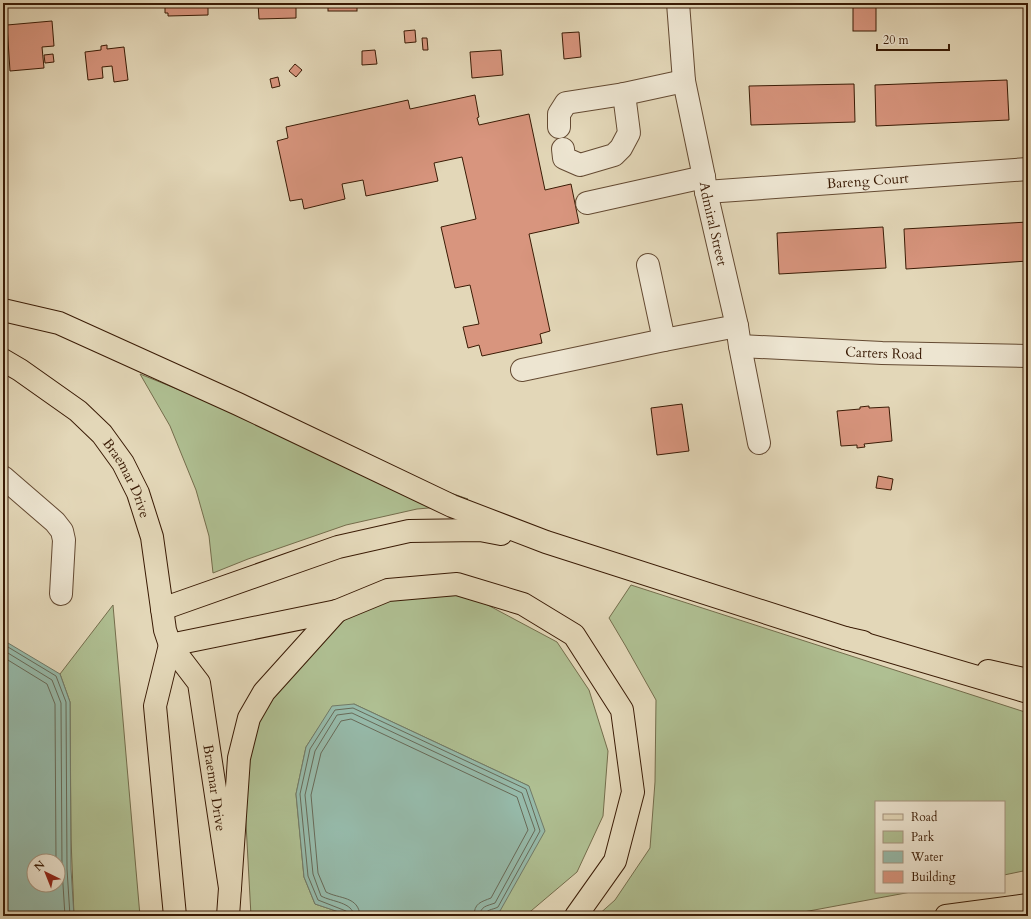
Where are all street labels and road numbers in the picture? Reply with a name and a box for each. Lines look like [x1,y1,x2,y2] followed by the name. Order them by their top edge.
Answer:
[826,169,910,193] street label: Bareng Court
[695,181,732,268] street label: Admiral Street
[845,342,923,364] street label: Carters Road
[98,435,154,520] street label: Braemar Drive
[198,743,230,833] street label: Braemar Drive

